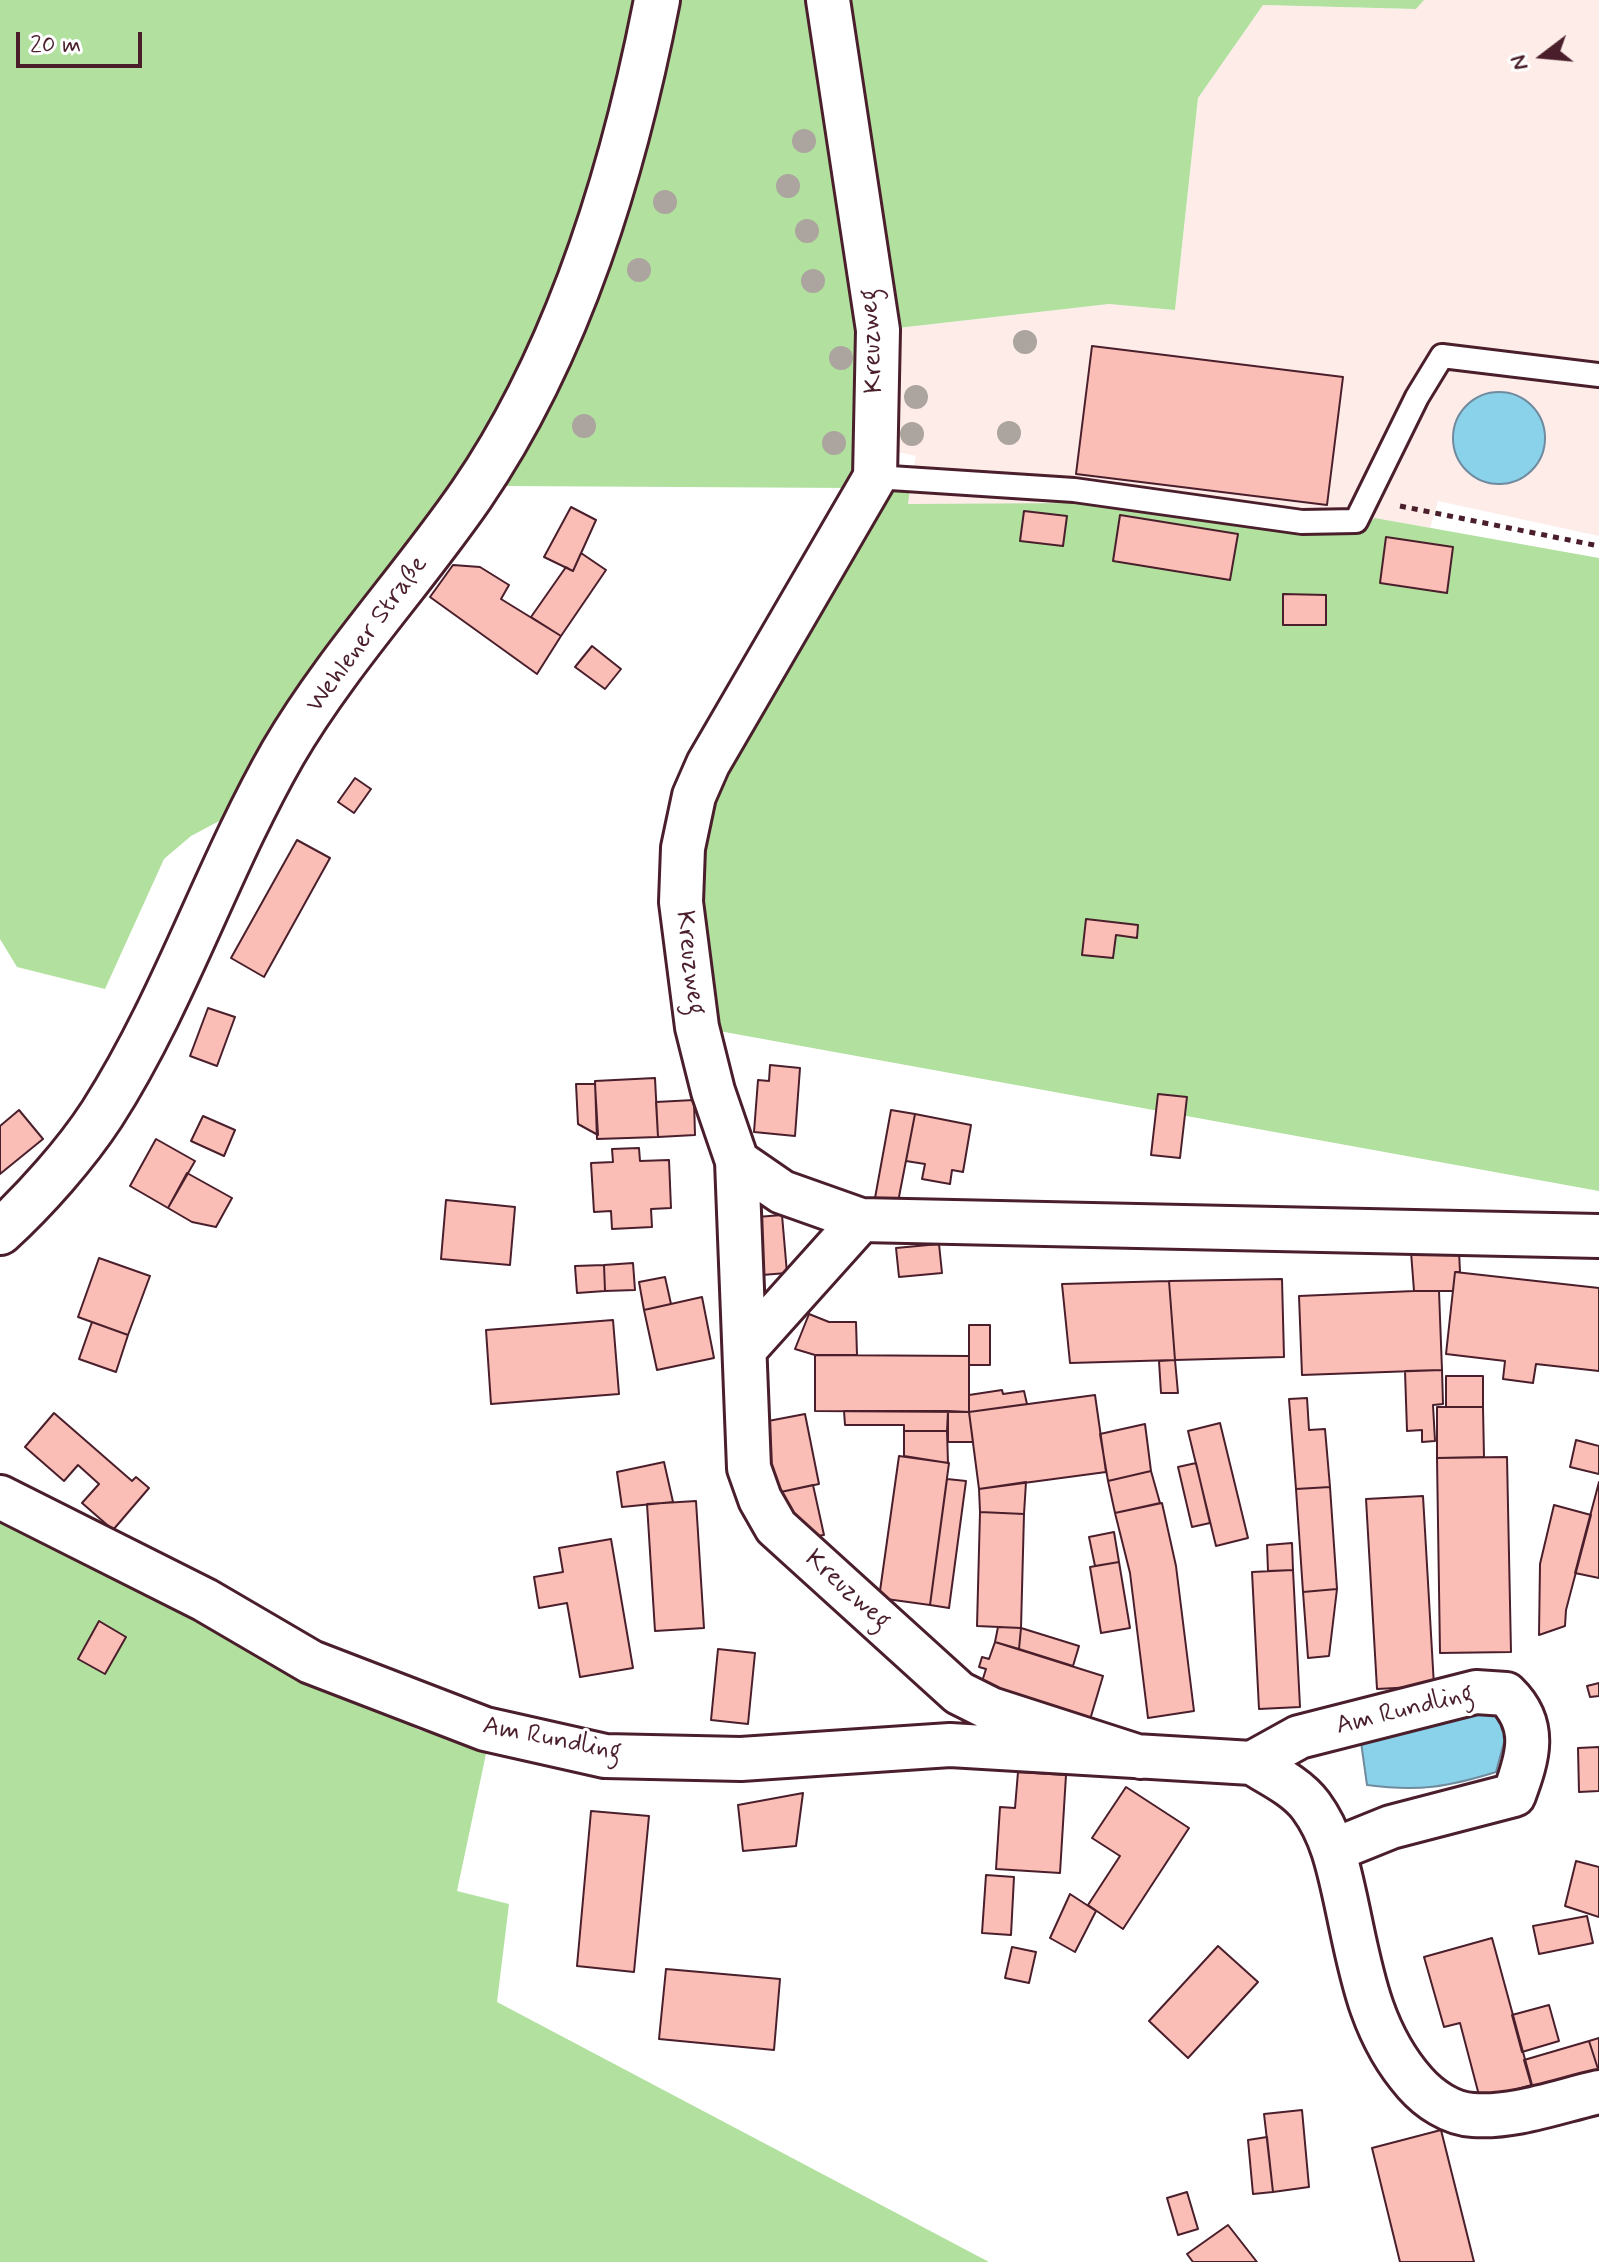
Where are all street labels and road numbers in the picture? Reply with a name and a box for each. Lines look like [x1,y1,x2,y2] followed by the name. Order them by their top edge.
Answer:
[855,288,891,394] street label: Kreuzweg
[301,550,435,720] street label: Wehlener Straße
[667,909,711,1017] street label: Kreuzweg
[798,1544,896,1638] street label: Kreuzweg
[1333,1679,1477,1743] street label: Am Rundling
[480,1711,624,1769] street label: Am Rundling

